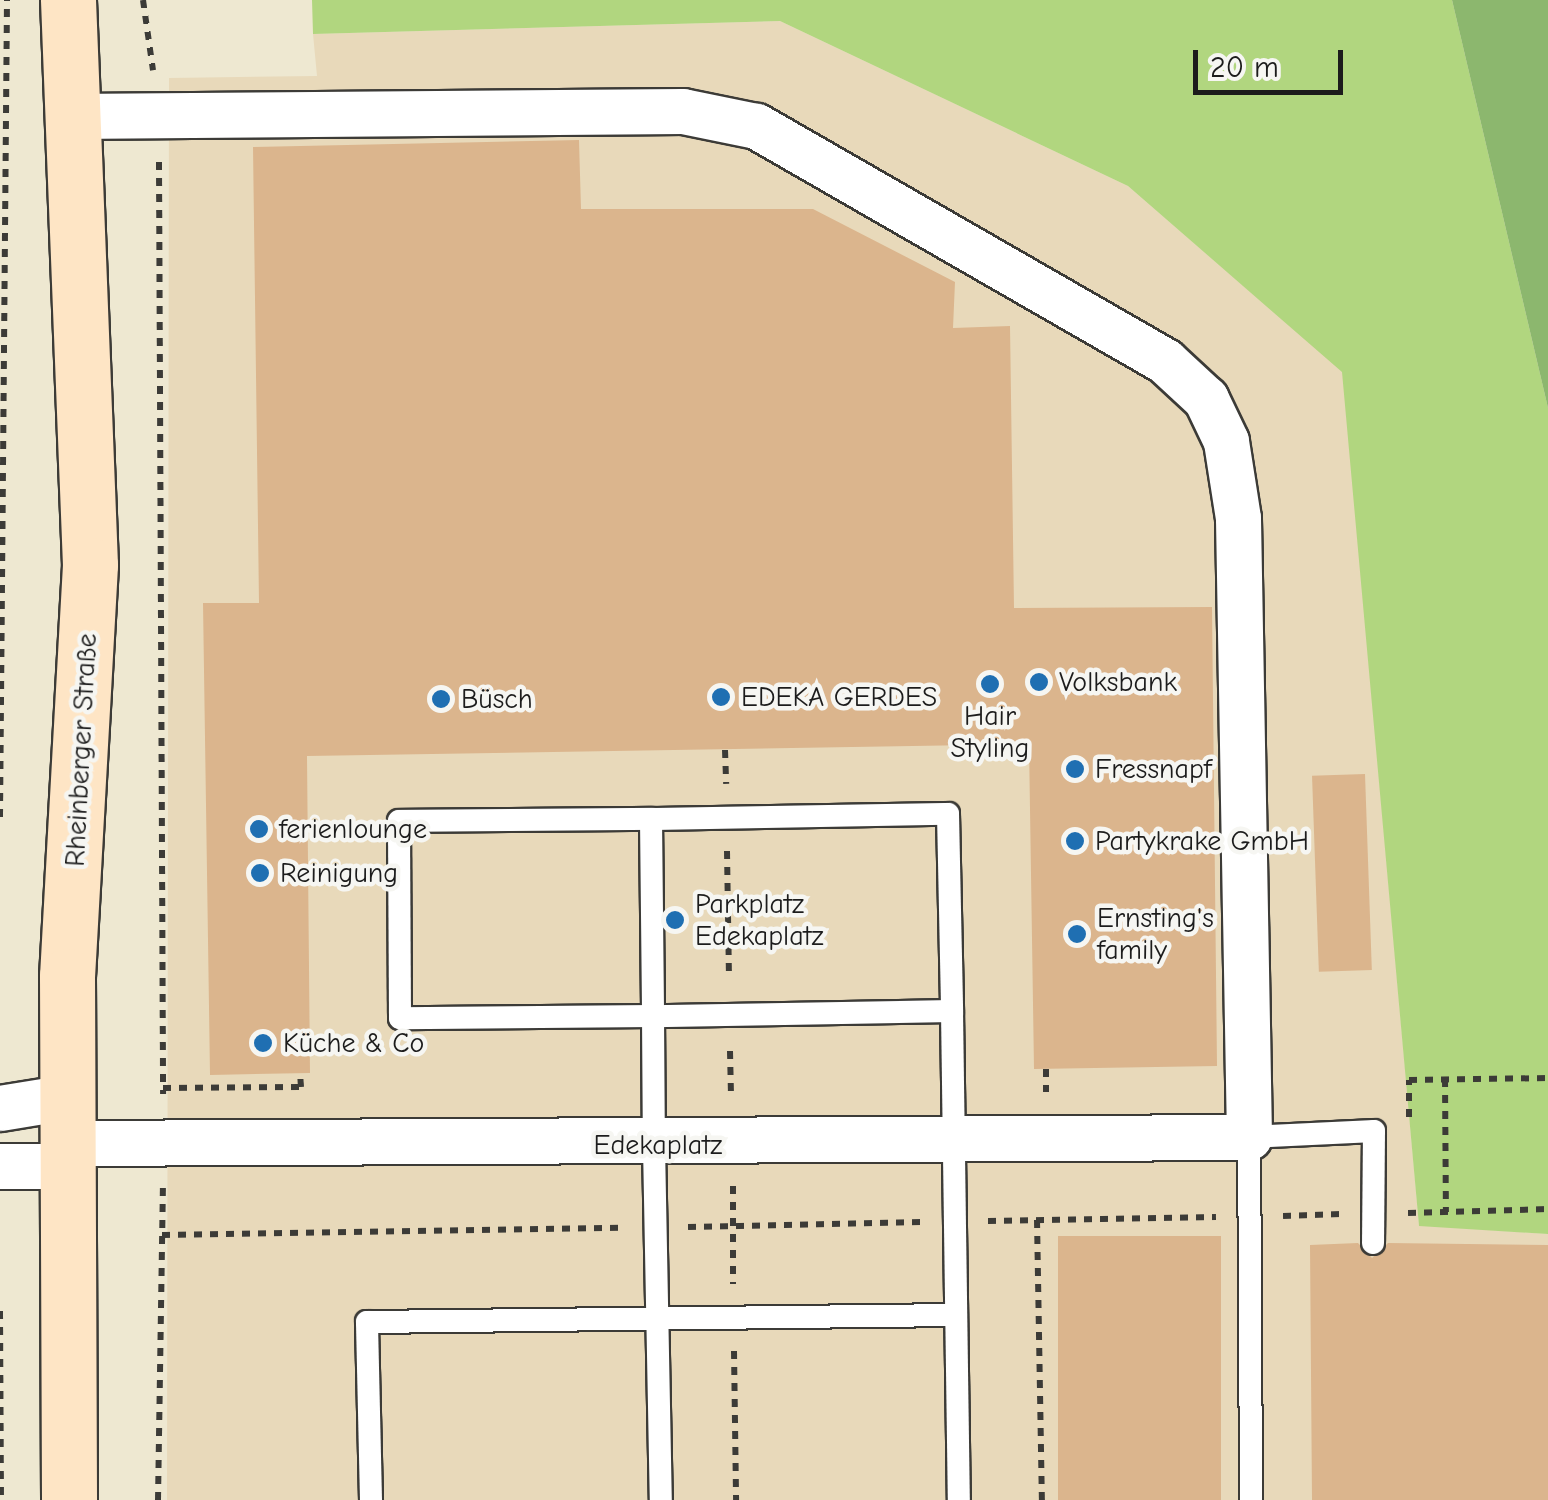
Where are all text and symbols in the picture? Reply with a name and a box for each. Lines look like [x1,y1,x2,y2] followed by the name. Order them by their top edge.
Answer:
[1198,30,1348,92] scale bar
[1210,50,1279,85] text: 20 m
[58,633,104,867] street label: Rheinberger Straße
[1059,665,1177,699] place label: Volksbank
[1028,671,1050,693] marker: Volksbank
[979,673,1001,695] marker: Hair Styling
[741,680,937,714] place label: EDEKA GERDES
[461,682,533,716] place label: Büsch
[710,686,732,708] marker: EDEKA GERDES
[430,688,452,710] marker: Büsch
[951,699,1029,765] place label: Hair Styling
[1095,752,1212,786] place label: Fressnapf
[1064,758,1086,780] marker: Fressnapf
[279,812,427,846] place label: ferienlounge
[248,818,270,840] marker: ferienlounge
[1095,824,1309,858] place label: Partykrake GmbH
[1064,830,1086,852] marker: Partykrake GmbH
[280,856,398,890] place label: Reinigung
[249,862,271,884] marker: Reinigung
[695,887,824,953] place label: Parkplatz Edekaplatz
[1097,901,1214,967] place label: Ernsting's family
[664,909,686,931] marker: Parkplatz Edekaplatz
[1066,923,1088,945] marker: Ernsting's family
[283,1026,424,1060] place label: Küche & Co
[252,1032,274,1054] marker: Küche & Co
[594,1128,722,1162] street label: Edekaplatz

